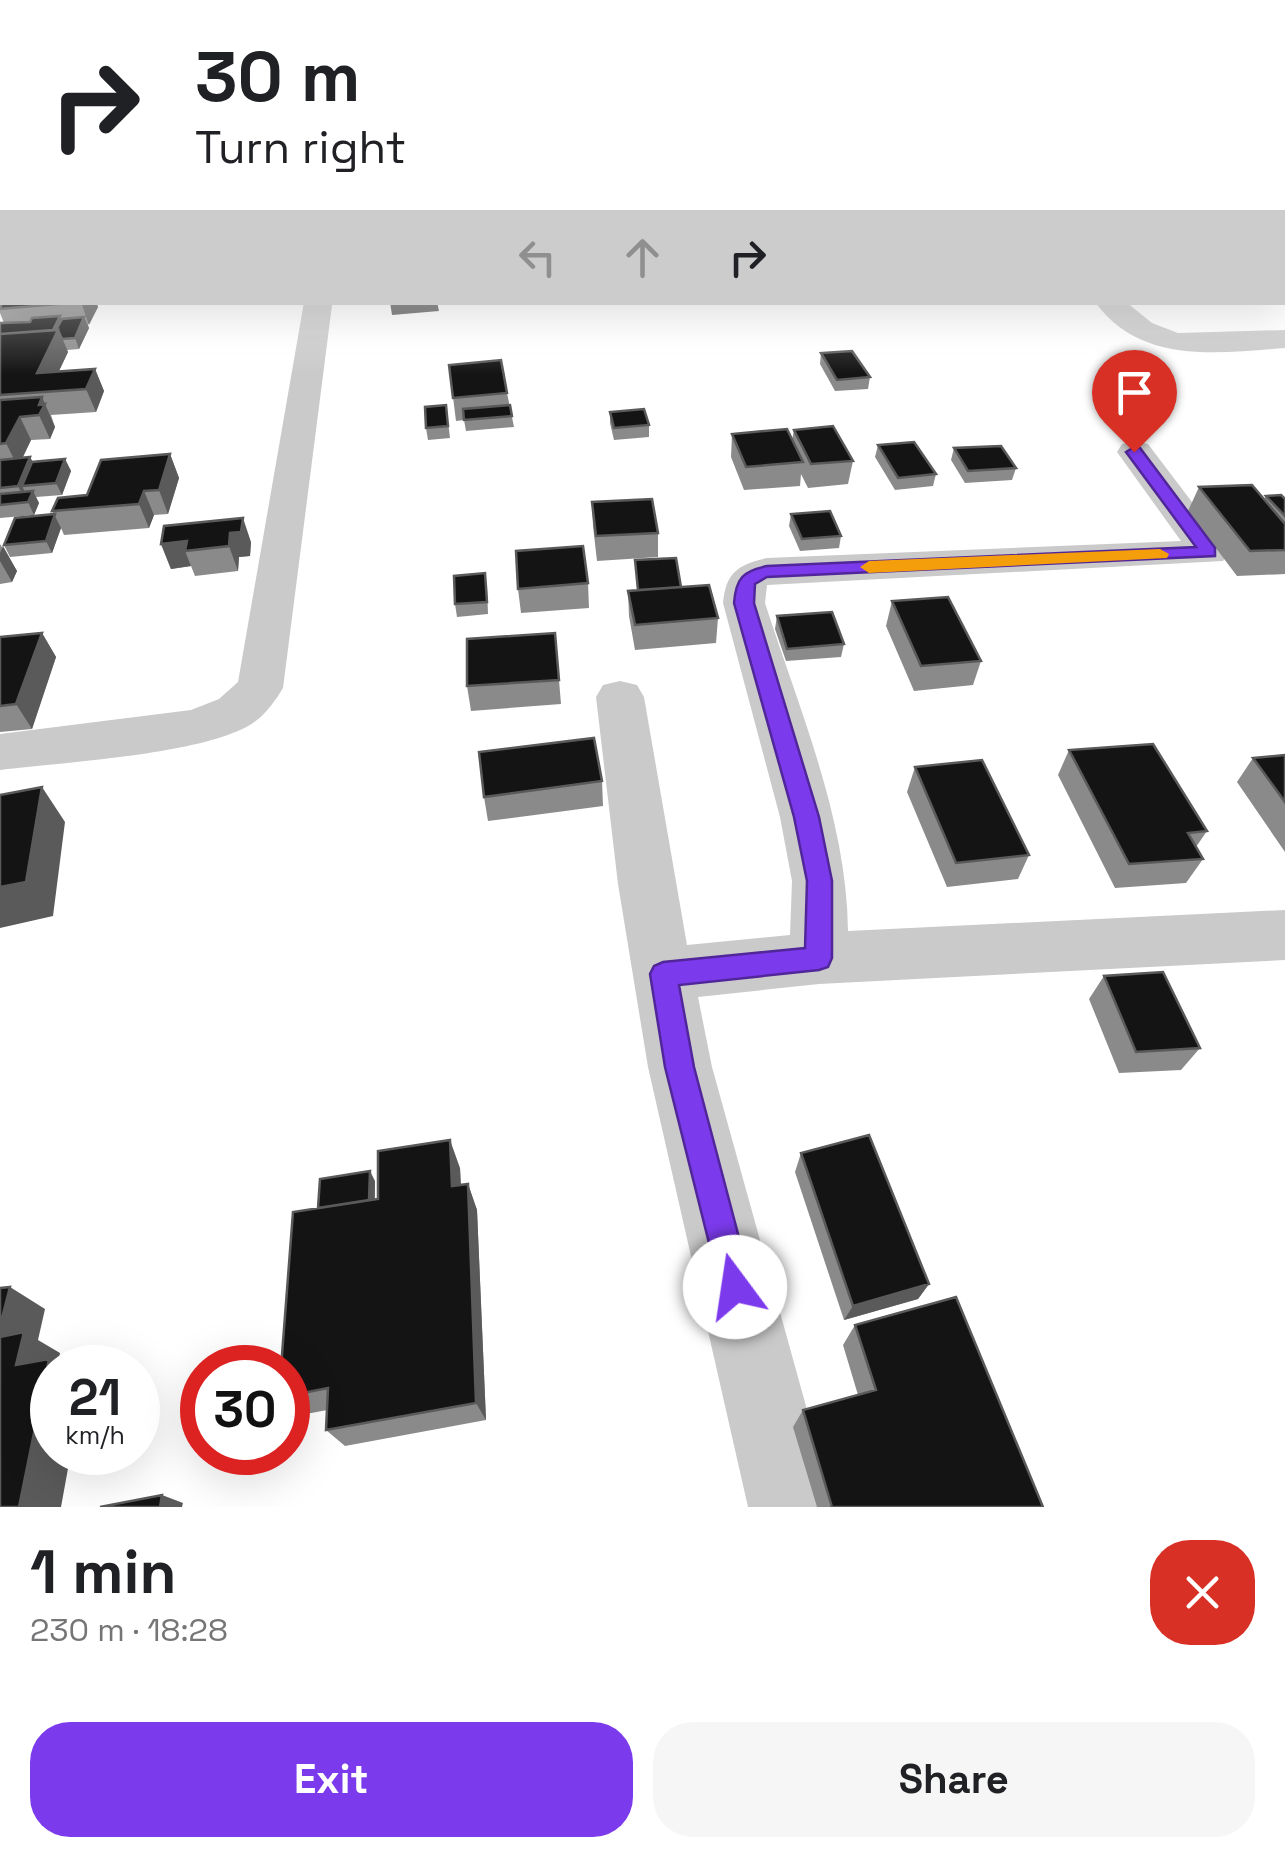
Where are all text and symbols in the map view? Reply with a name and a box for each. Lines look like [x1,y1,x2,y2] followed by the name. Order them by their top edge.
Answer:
[195,32,360,121] text: 30 m
[30,40,160,170] icon: right
[195,119,406,176] text: Turn right
[510,230,565,285] icon: left
[615,230,670,285] icon: ahead
[720,230,775,285] icon: right
[1092,350,1177,453] pin
[1107,365,1162,420] icon: arrive
[683,1235,787,1339] position arrow
[180,1345,310,1475] speed limit sign: 30
[69,1366,121,1430] text: 21
[65,1419,125,1451] text: km/h
[30,1534,177,1611] text: 1 min
[1150,1540,1255,1645] button: close
[30,1610,228,1650] text: 230 m · 18:28
[30,1722,633,1837] button: Exit
[653,1722,1255,1837] button: Share

